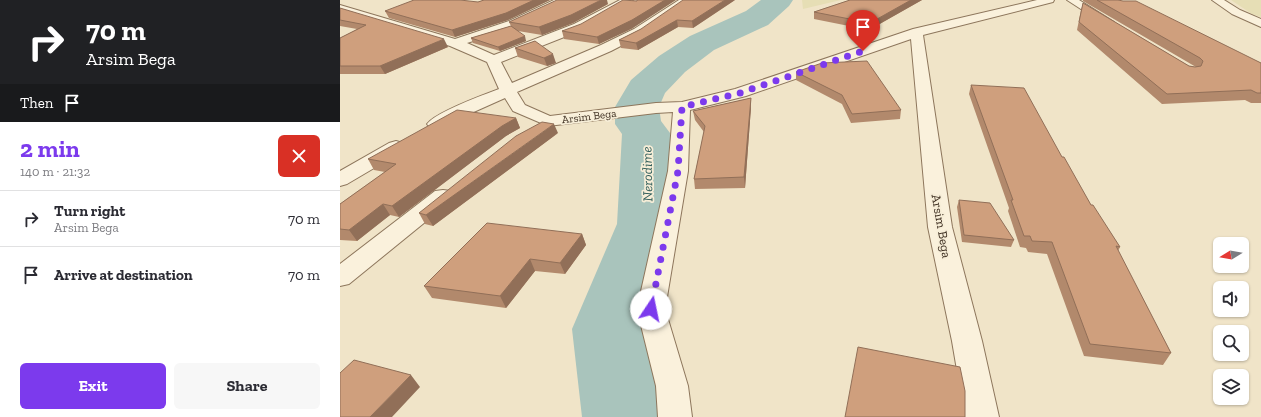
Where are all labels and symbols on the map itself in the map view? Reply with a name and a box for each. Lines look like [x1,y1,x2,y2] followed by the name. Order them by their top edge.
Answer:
[846,10,880,51] pin
[561,107,618,126] street label: Arsim Bega
[639,146,656,202] water label: Nerodime
[928,193,955,260] street label: Arsim Bega
[1213,237,1249,273] north arrow
[630,288,672,330] position arrow

